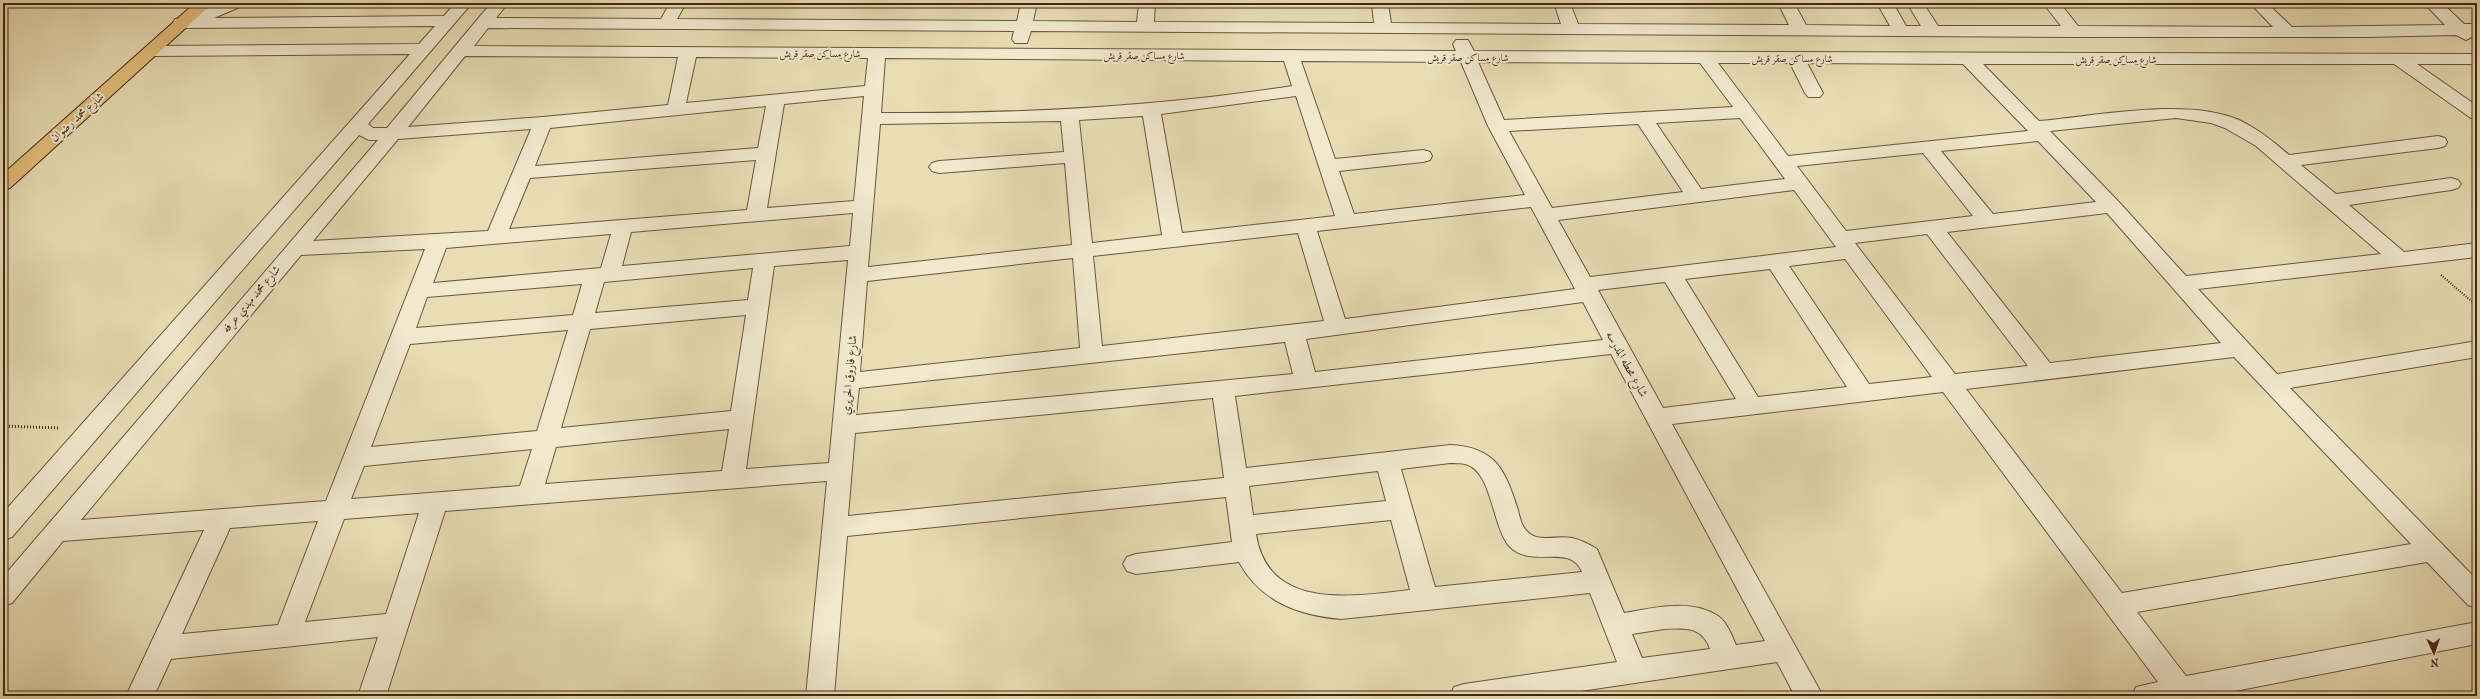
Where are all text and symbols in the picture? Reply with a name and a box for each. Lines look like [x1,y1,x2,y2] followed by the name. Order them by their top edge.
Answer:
[779,48,861,63] street label: شارع مساكن صقر قريش
[1103,50,1185,65] street label: شارع مساكن صقر قريش
[1427,52,1509,67] street label: شارع مساكن صقر قريش
[1751,53,1833,68] street label: شارع مساكن صقر قريش
[2075,54,2157,69] street label: شارع مساكن صقر قريش
[47,89,109,148] street label: شارع محمد رضوان
[219,262,286,338] street label: شارع محمد مهدي عرفه
[1600,329,1651,401] street label: شارع محطه المدرسه
[839,334,863,416] street label: شارع فاروق الحريري
[2414,633,2454,673] north arrow
[2429,656,2439,669] text: N

